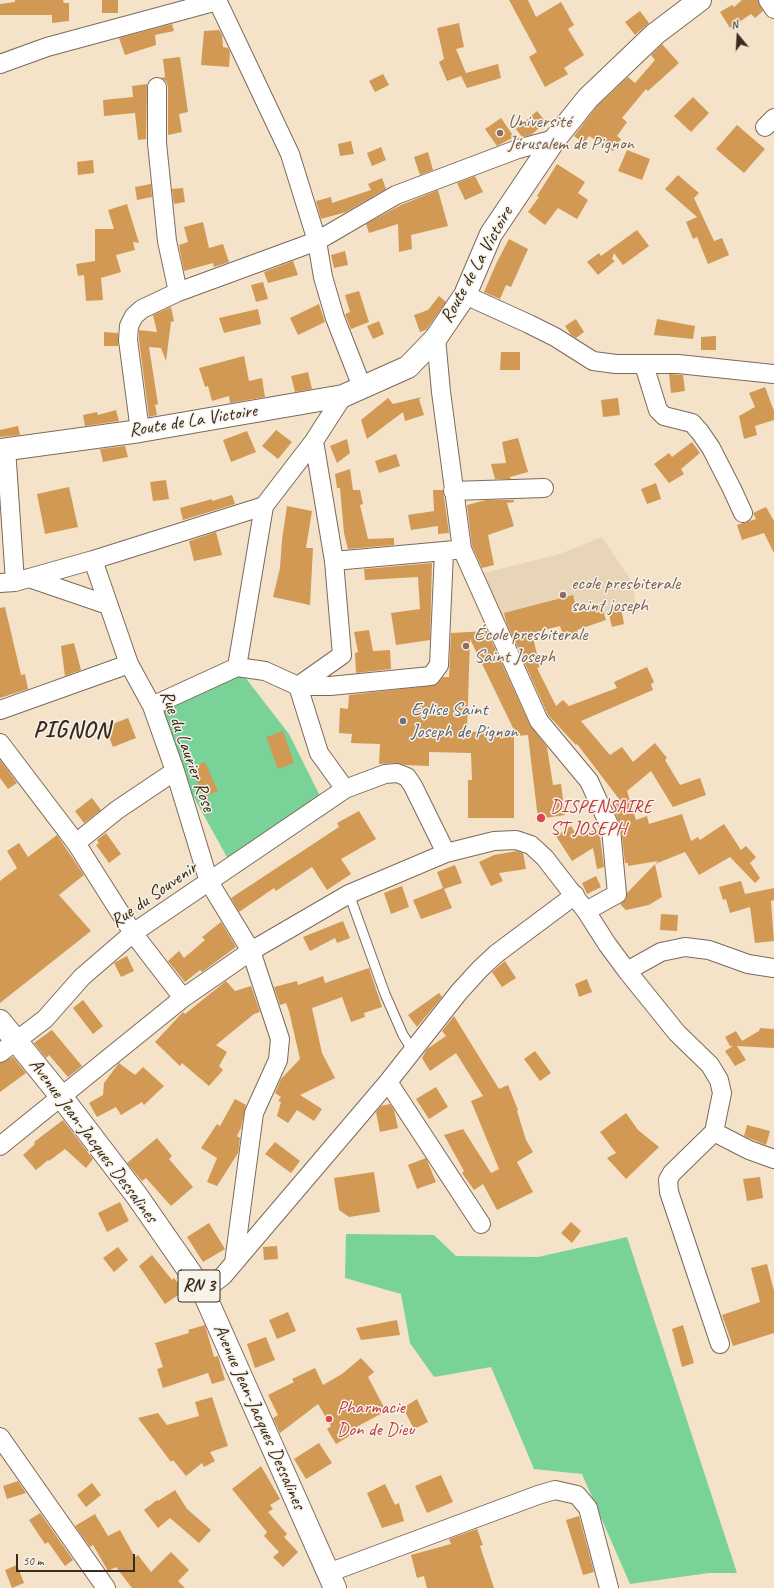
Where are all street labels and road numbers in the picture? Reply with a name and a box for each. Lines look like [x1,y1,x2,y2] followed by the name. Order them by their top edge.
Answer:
[436,203,518,327] street label: Route de La Victoire
[127,400,259,442] street label: Route de La Victoire
[155,687,219,815] street label: Rue du Laurier Rose
[106,857,202,933] street label: Rue du Souvenir
[24,1054,162,1228] street label: Avenue Jean-Jacques Dessalines
[178,1270,220,1302] road number: RN 3
[208,1321,310,1513] street label: Avenue Jean-Jacques Dessalines

